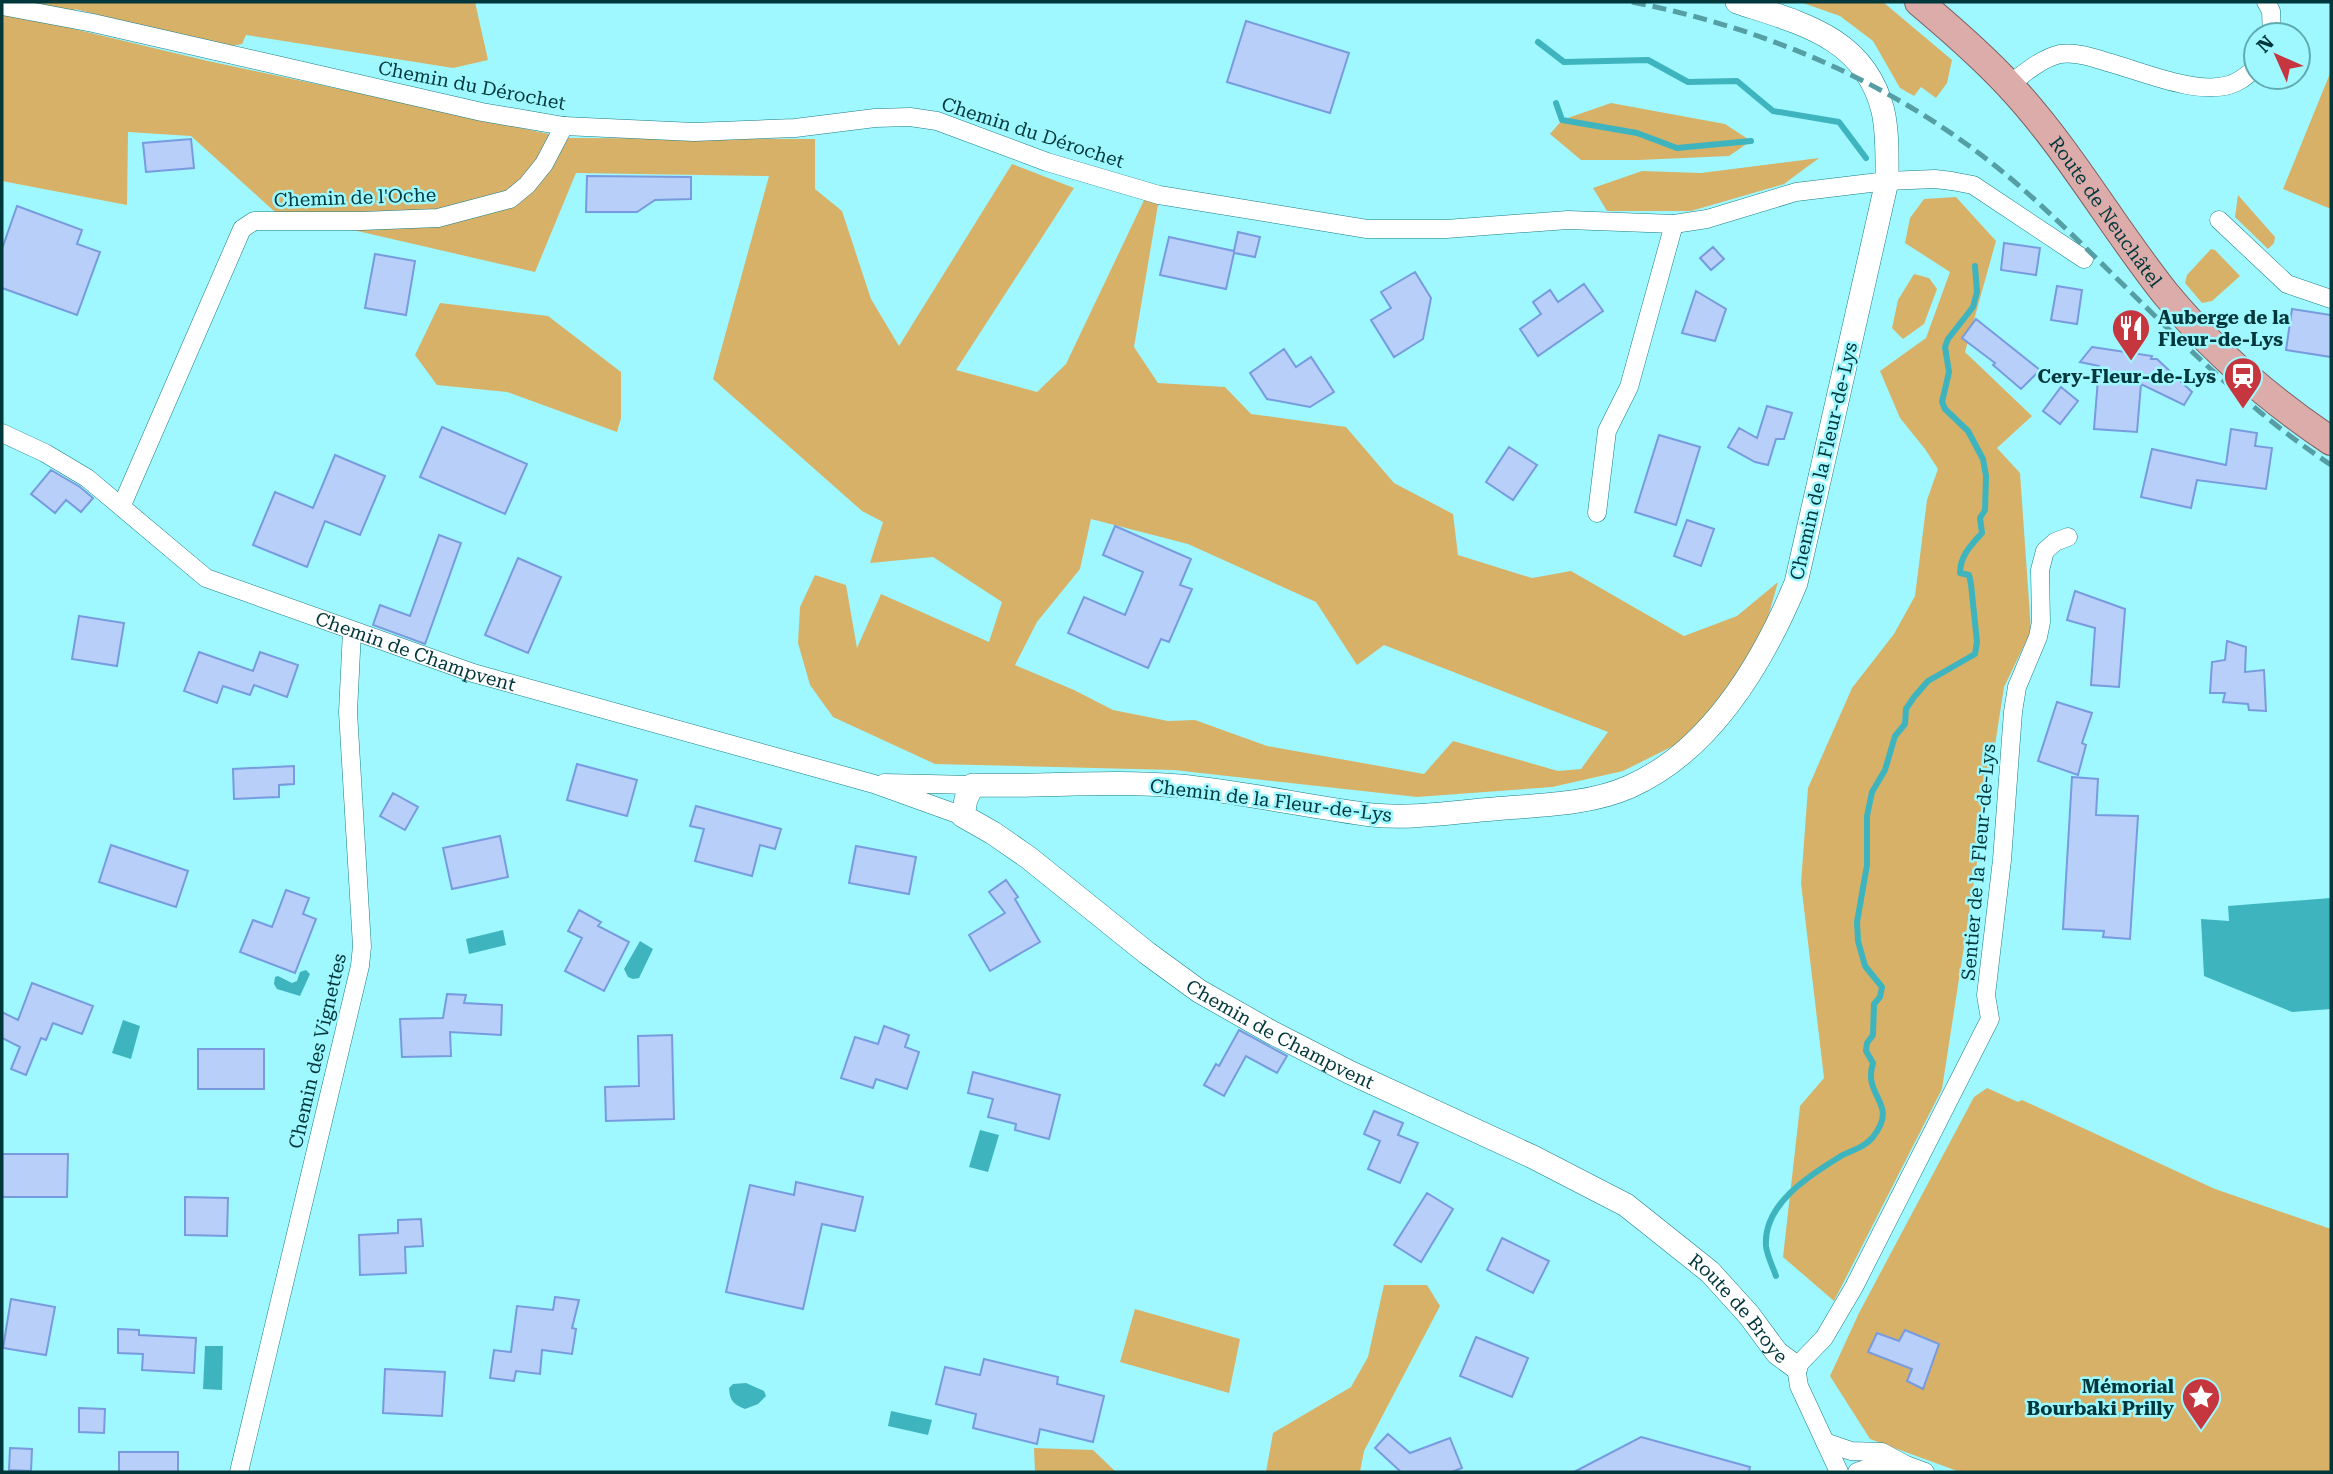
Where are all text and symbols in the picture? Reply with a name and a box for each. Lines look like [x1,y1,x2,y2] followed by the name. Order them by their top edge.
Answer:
[2242,21,2312,91] north arrow
[2252,31,2279,58] text: N
[376,56,568,115] street label: Chemin du Dérochet
[939,92,1127,173] street label: Chemin du Dérochet
[2044,132,2167,292] street label: Route de Neuchâtel
[273,183,437,212] street label: Chemin de l'Oche
[2158,306,2290,351] place label: Auberge de la Fleur-de-Lys
[2110,307,2152,362] restaurant icon: Auberge de la Fleur-de-Lys
[1785,340,1862,582] street label: Chemin de la Fleur-de-Lys
[2222,355,2264,410] station icon: Cery-Fleur-de-Lys
[2037,365,2216,388] place label: Cery-Fleur-de-Lys
[312,607,518,696] street label: Chemin de Champvent
[1957,743,2000,982] street label: Sentier de la Fleur-de-Lys
[1149,774,1393,827] street label: Chemin de la Fleur-de-Lys
[284,951,351,1151] street label: Chemin des Vignettes
[1181,974,1378,1094] street label: Chemin de Champvent
[1684,1249,1792,1369] street label: Route de Broye
[2027,1375,2175,1420] place label: Mémorial Bourbaki Prilly
[2180,1376,2222,1431] place icon: Mémorial Bourbaki Prilly

